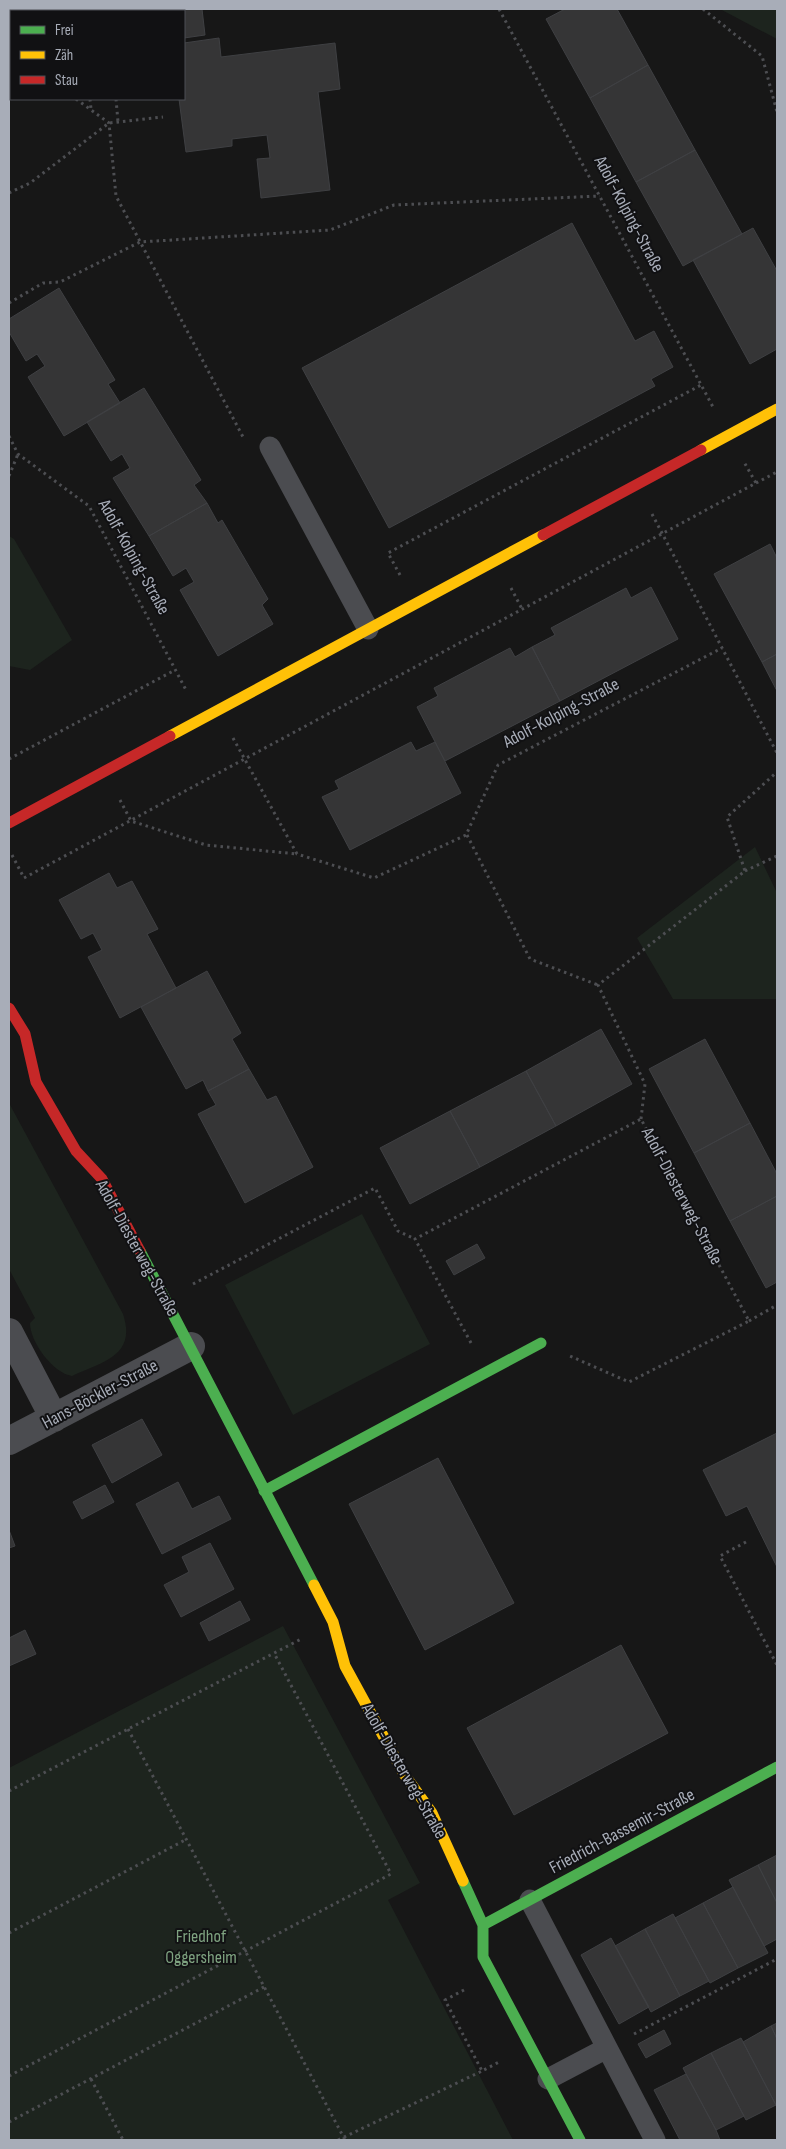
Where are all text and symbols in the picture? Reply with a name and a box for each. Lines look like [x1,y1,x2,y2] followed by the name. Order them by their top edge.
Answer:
[10,10,185,100] legend
[55,21,74,40] text: Frei
[55,46,73,65] text: Zäh
[55,71,78,90] text: Stau
[589,151,668,276] street label: Adolf-Kolping-Straße
[93,495,174,618] street label: Adolf-Kolping-Straße
[498,674,623,753] street label: Adolf-Kolping-Straße
[636,1123,727,1268] street label: Adolf-Diesterweg-Straße
[90,1175,183,1320] street label: Adolf-Diesterweg-Straße
[38,1355,162,1433] street label: Hans-Böckler-Straße
[356,1699,451,1842] street label: Adolf-Diesterweg-Straße
[546,1784,698,1878] street label: Friedrich-Bassemir-Straße
[165,1926,237,1968] park label: Friedhof Oggersheim

